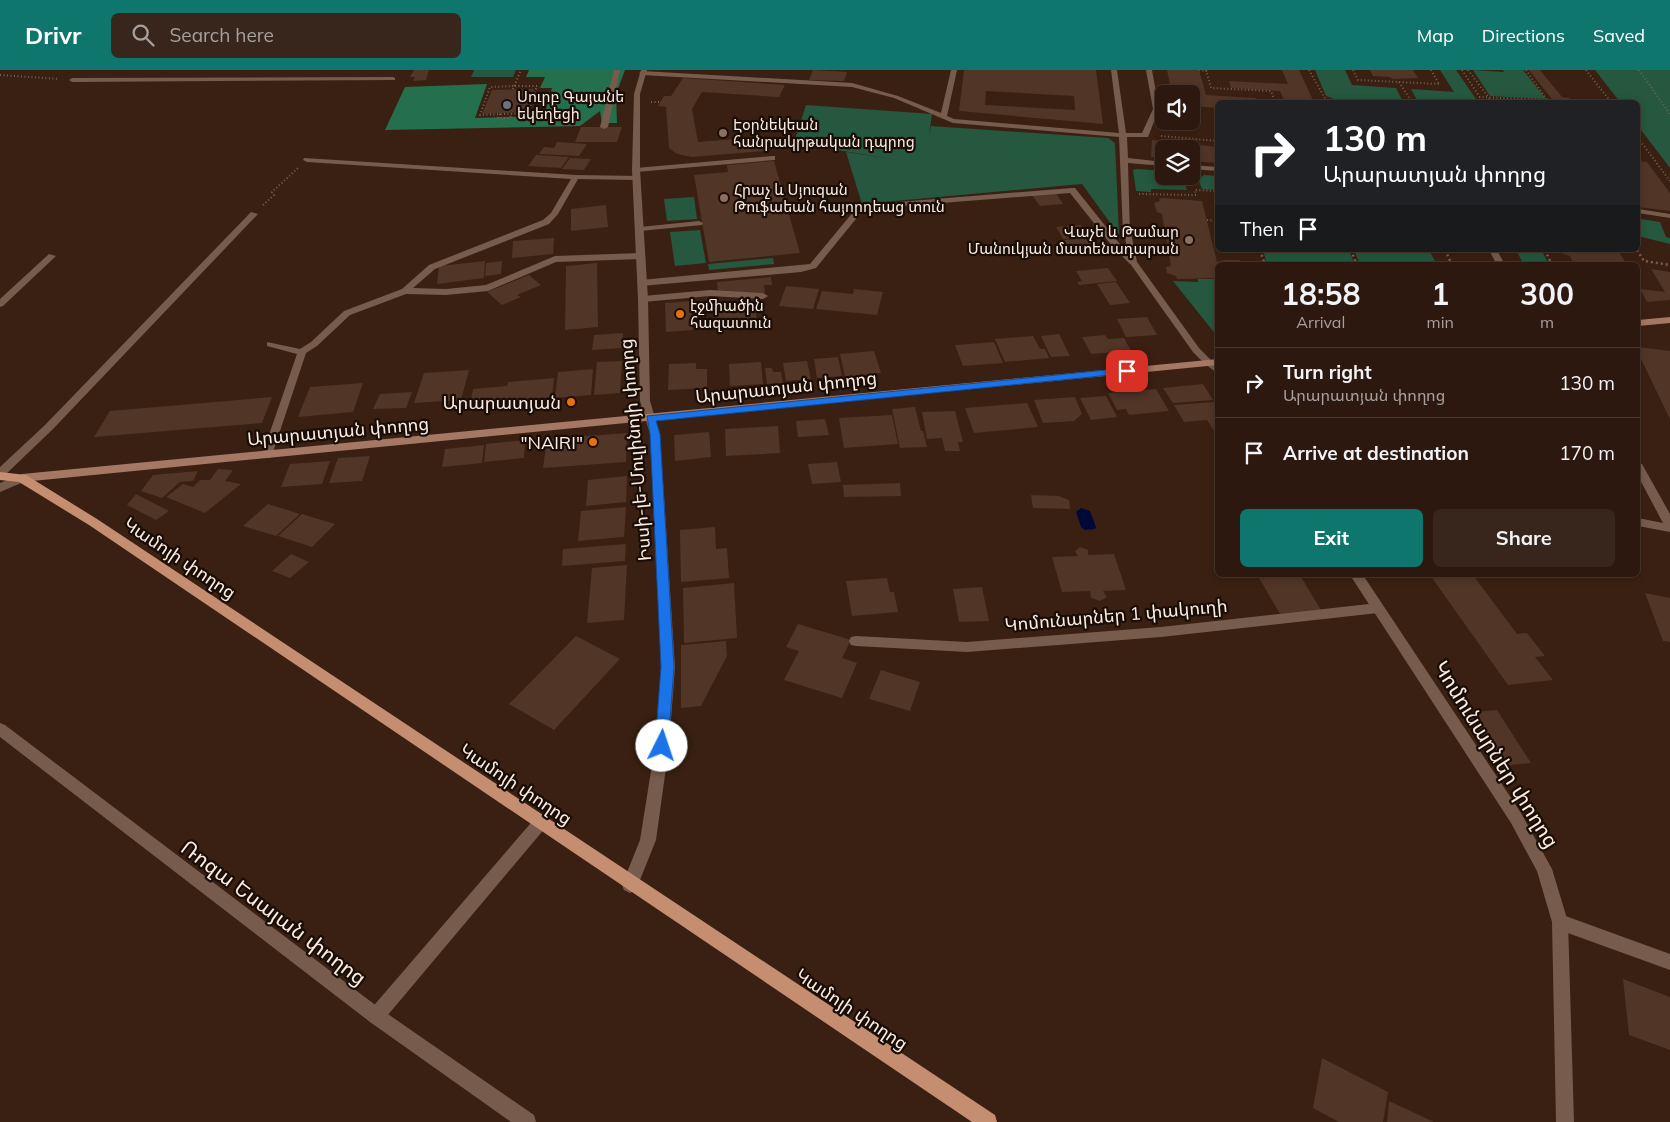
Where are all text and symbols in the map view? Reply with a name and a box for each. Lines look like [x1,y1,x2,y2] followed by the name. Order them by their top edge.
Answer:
[111,13,461,58] search box
[25,20,81,50] text: Drivr
[129,21,157,49] icon: search
[169,23,274,47] text: Search here
[1417,24,1454,47] text: Map
[1482,24,1565,47] text: Directions
[1593,24,1645,47] text: Saved
[1155,85,1200,185] map controls
[1155,85,1200,130] button: sound
[517,87,624,123] place label: Սուրբ Գայանե եկեղեցի
[501,99,513,111] marker: Սուրբ Գայանե եկեղեցի
[733,115,915,151] place label: Էօրնեկեան հանրակրթական դպրոց
[1323,116,1427,160] text: 130 m
[1240,120,1305,185] icon: right
[717,127,729,139] marker: Էօրնեկեան հանրակրթական դպրոց
[1155,140,1200,185] button: layers
[1323,160,1546,188] text: Արարատյան փողոց
[734,180,945,216] place label: Հրաչ և Սյուզան Թուֆաեան հայորդեաց տուն
[718,192,730,204] marker: Հրաչ և Սյուզան Թուֆաեան հայորդեաց տուն
[1294,215,1322,243] icon: arrive
[1240,217,1284,241] text: Then
[968,222,1179,258] place label: Վաչե և Թամար Մանուկյան մատենադարան
[1183,234,1195,246] marker: Վաչե և Թամար Մանուկյան մատենադարան
[1281,275,1361,313] text: 18:58
[1431,275,1449,313] text: 1
[1520,275,1574,313] text: 300
[690,296,772,332] place label: էջմիածին հազատուն
[674,308,686,320] marker: էջմիածին հազատուն
[1296,312,1345,332] text: Arrival
[1427,312,1454,332] text: min
[1540,312,1554,332] text: m
[614,338,656,562] street label: Իսսի-լե-Մուլինոյի փողոց
[1106,350,1148,392] pin
[1113,357,1141,385] icon: arrive
[1283,360,1372,384] text: Turn right
[694,366,878,408] street label: Արարատյան փողոց
[1240,369,1268,397] icon: right
[1559,371,1615,395] text: 130 m
[1283,385,1445,405] text: Արարատյան փողոց
[443,391,561,414] place label: Արարատյան
[565,396,577,408] marker: Արարատյան
[246,412,430,450] street label: Արարատյան փողոց
[520,431,583,454] place label: "NAIRI"
[587,436,599,448] marker: "NAIRI"
[1240,439,1268,467] icon: arrive
[1283,441,1469,465] text: Arrive at destination
[1559,441,1615,465] text: 170 m
[1240,509,1423,567] button: Exit
[1433,509,1615,567] button: Share
[119,512,241,604] street label: Կամոյի փողոց
[1004,594,1228,636] street label: Կոմունարներ 1 փակուղի
[1429,656,1565,852] street label: Կոմունարներ փողոց
[635,719,687,771] position arrow
[455,738,577,830] street label: Կամոյի փողոց
[176,834,372,990] street label: Ռոզա Եսայան փողոց
[791,963,913,1055] street label: Կամոյի փողոց

